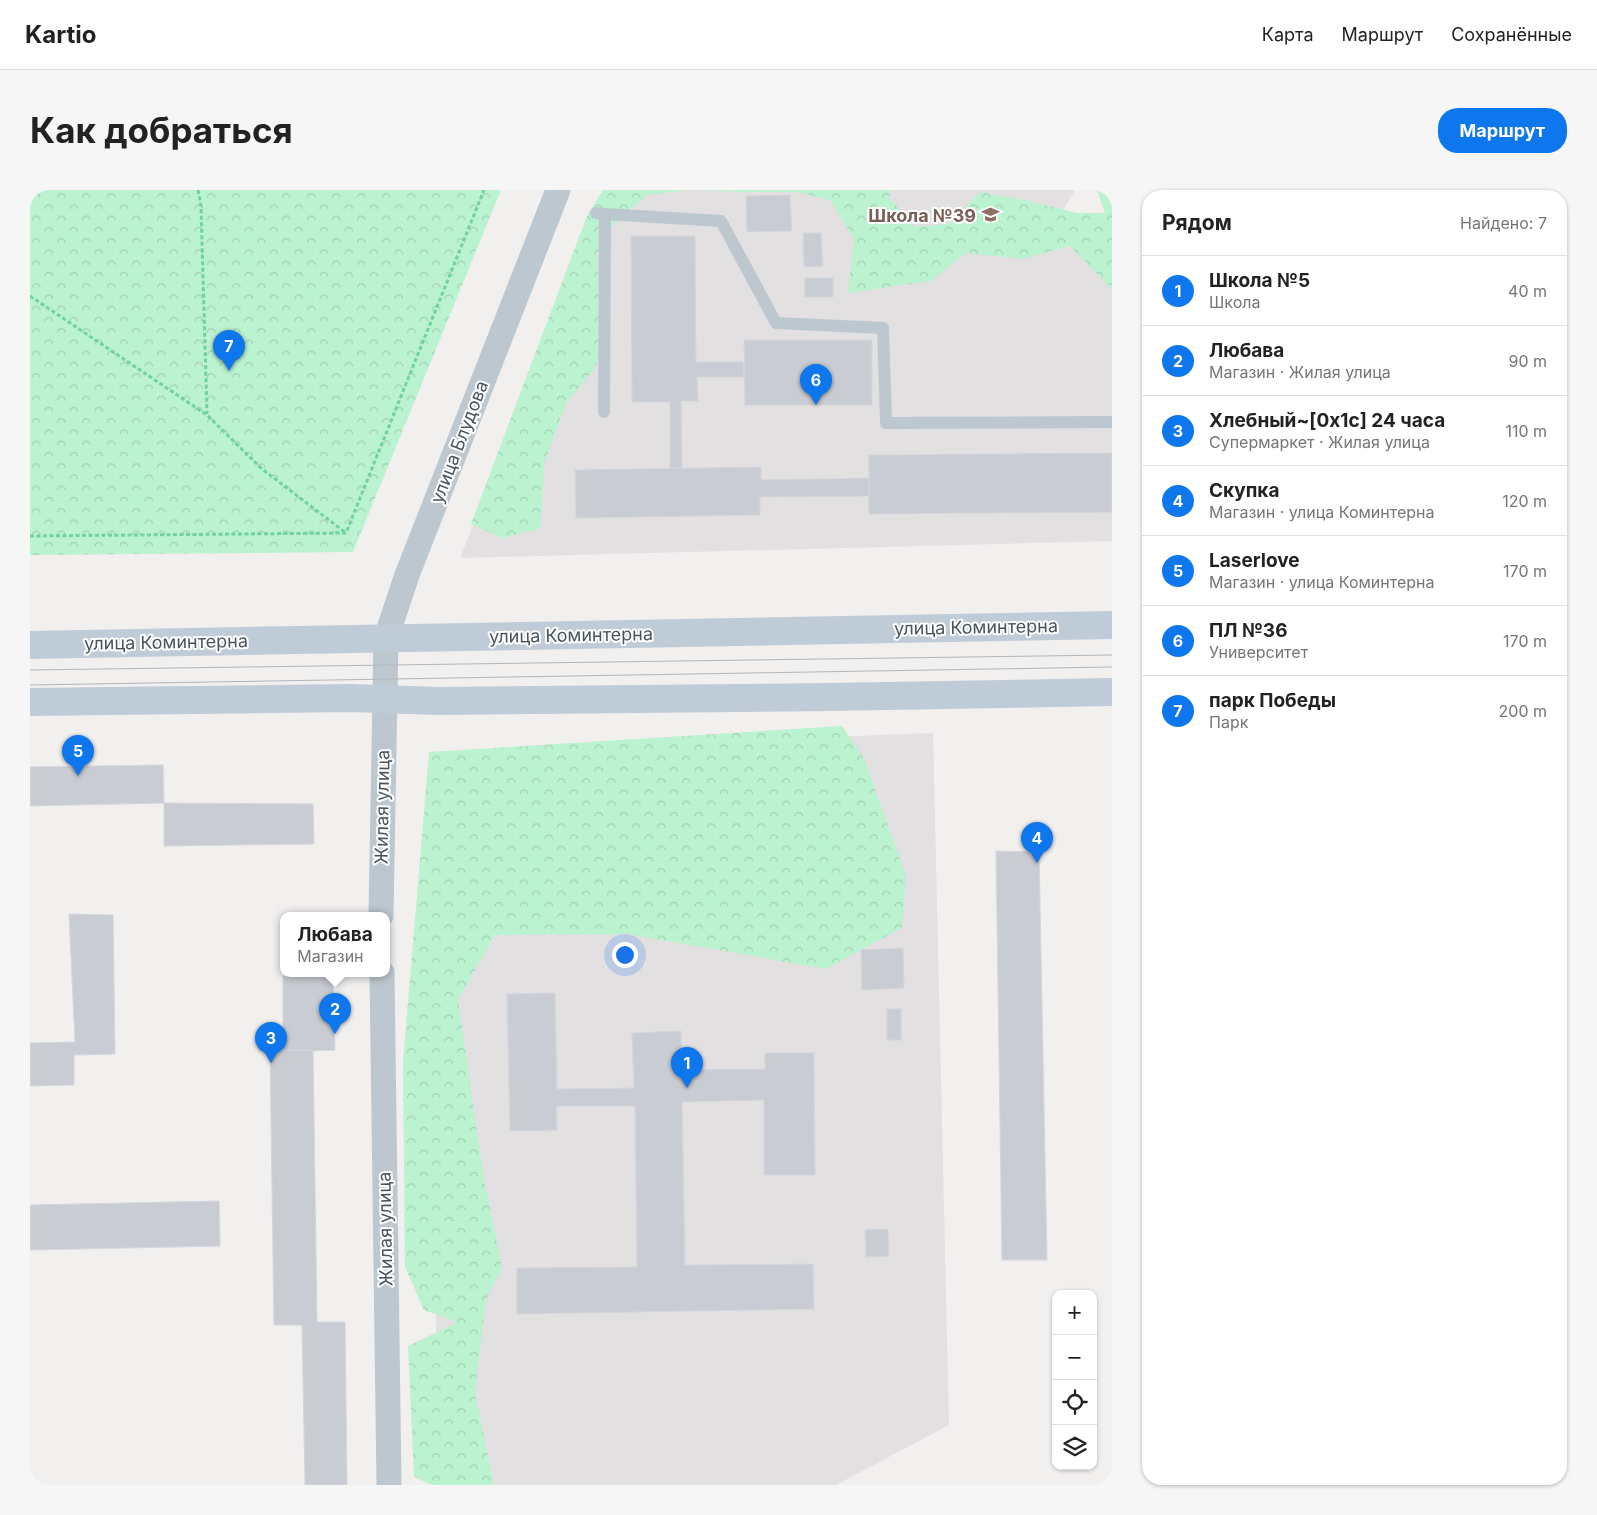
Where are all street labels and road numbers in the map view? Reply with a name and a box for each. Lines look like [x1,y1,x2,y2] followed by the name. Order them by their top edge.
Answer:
[426,378,492,506] street label: улица Блудова
[894,615,1058,639] street label: улица Коминтерна
[489,623,653,647] street label: улица Коминтерна
[84,630,248,654] street label: улица Коминтерна
[371,750,393,864] street label: Жилая улица
[374,1172,396,1286] street label: Жилая улица

